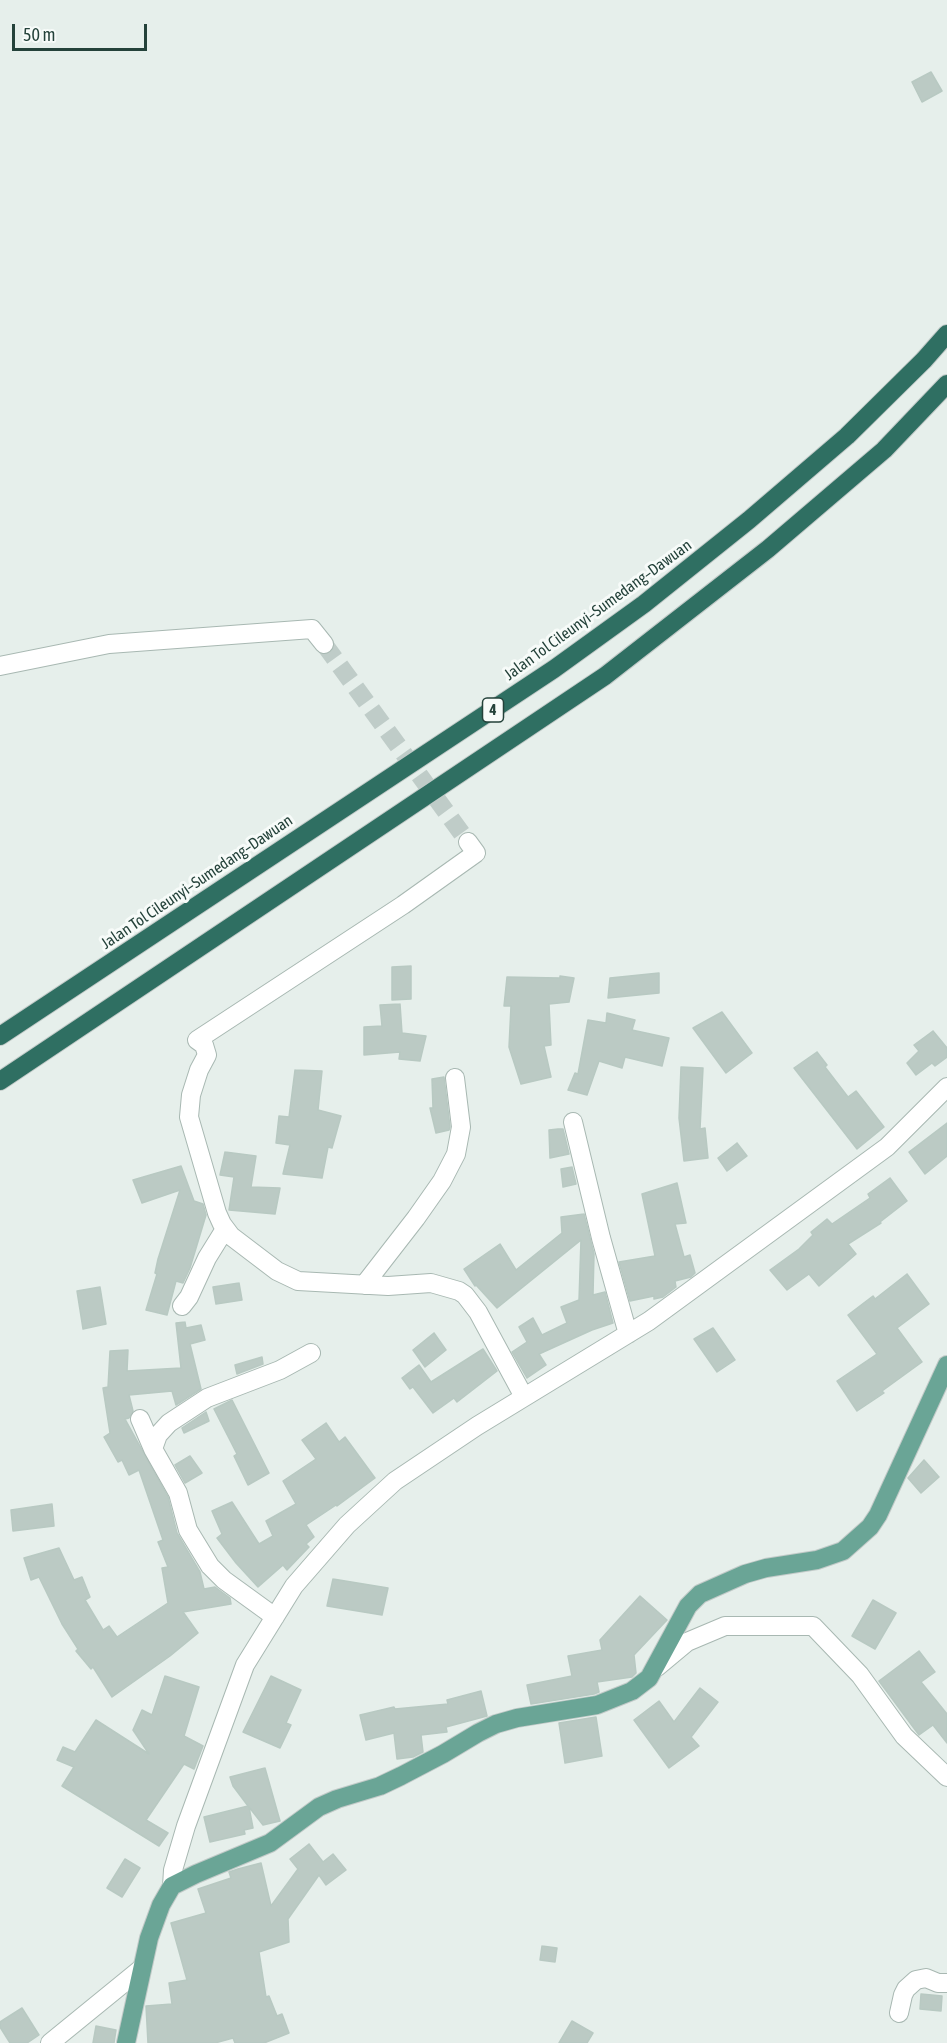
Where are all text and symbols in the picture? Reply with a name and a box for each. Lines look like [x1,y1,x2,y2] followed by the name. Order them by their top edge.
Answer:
[15,12,150,50] scale bar
[23,24,55,45] text: 50 m
[501,536,695,684] street label: Jalan Tol Cileunyi–Sumedang–Dawuan
[482,698,504,722] road number: 4
[98,811,296,953] street label: Jalan Tol Cileunyi–Sumedang–Dawuan

